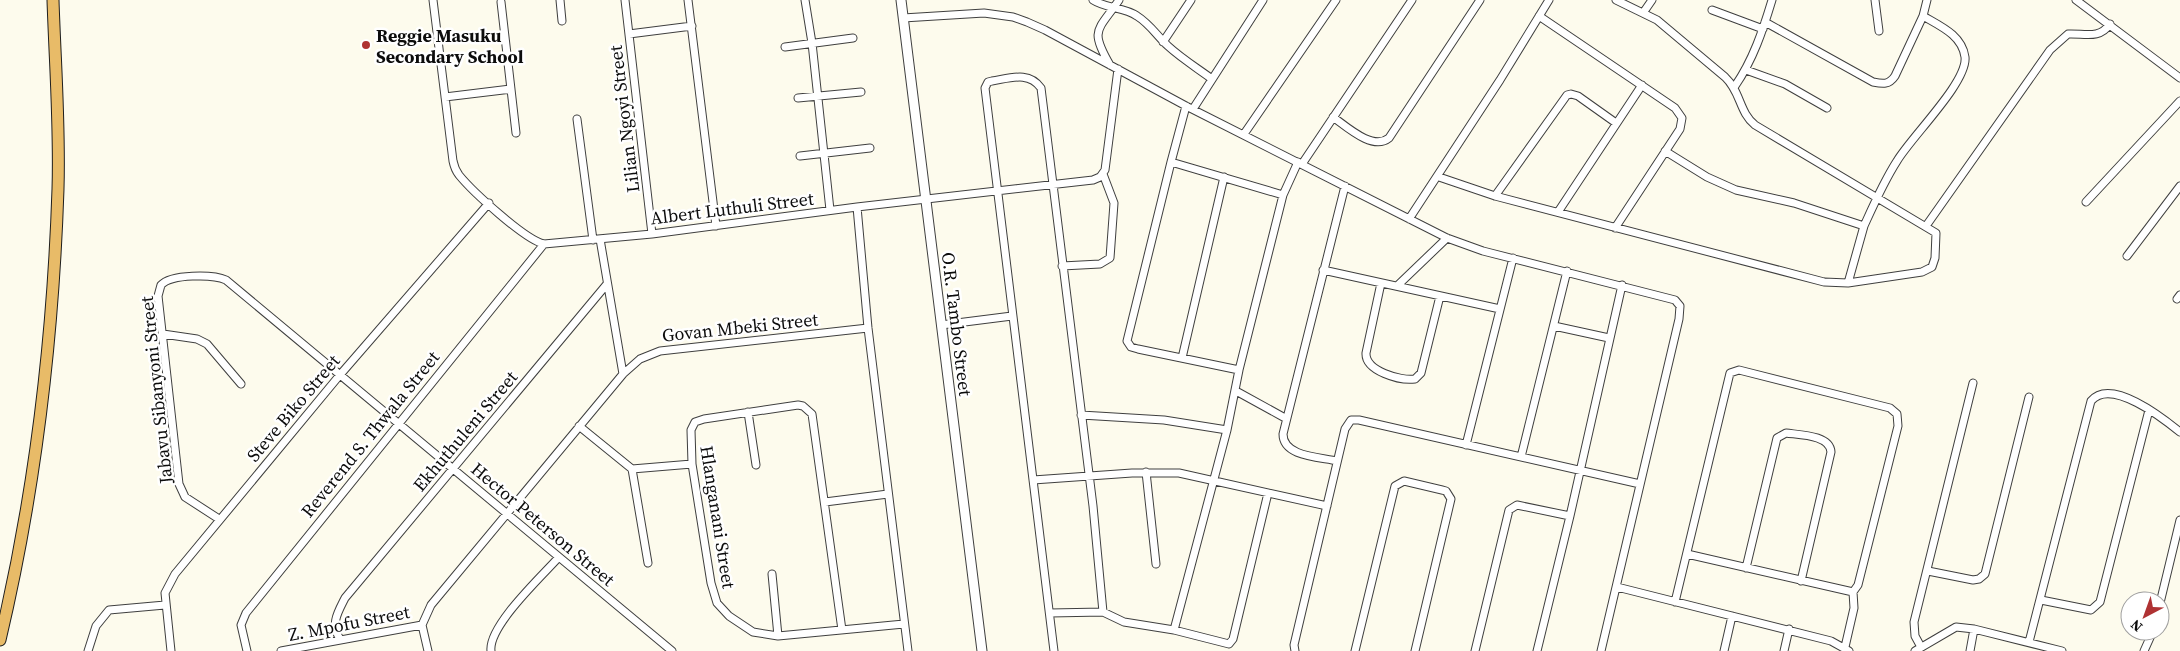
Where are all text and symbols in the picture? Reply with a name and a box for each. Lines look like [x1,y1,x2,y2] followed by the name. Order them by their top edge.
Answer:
[376,23,524,69] place label: Reggie Masuku Secondary School
[360,39,372,51] marker: Reggie Masuku Secondary School
[603,44,645,194] street label: Lilian Ngoyi Street
[649,186,815,230] street label: Albert Luthuli Street
[936,251,978,398] street label: O.R. Tambo Street
[134,295,178,486] street label: Jabavu Sibanyoni Street
[661,306,819,348] street label: Govan Mbeki Street
[295,345,445,522] street label: Reverend S. Thwala Street
[241,349,345,467] street label: Steve Biko Street
[407,365,523,497] street label: Ekhuthuleni Street
[694,444,742,590] street label: Hlanganani Street
[466,456,620,592] street label: Hector Peterson Street
[2120,591,2170,641] north arrow
[286,599,412,647] street label: Z. Mpofu Street
[2126,615,2147,637] text: N

